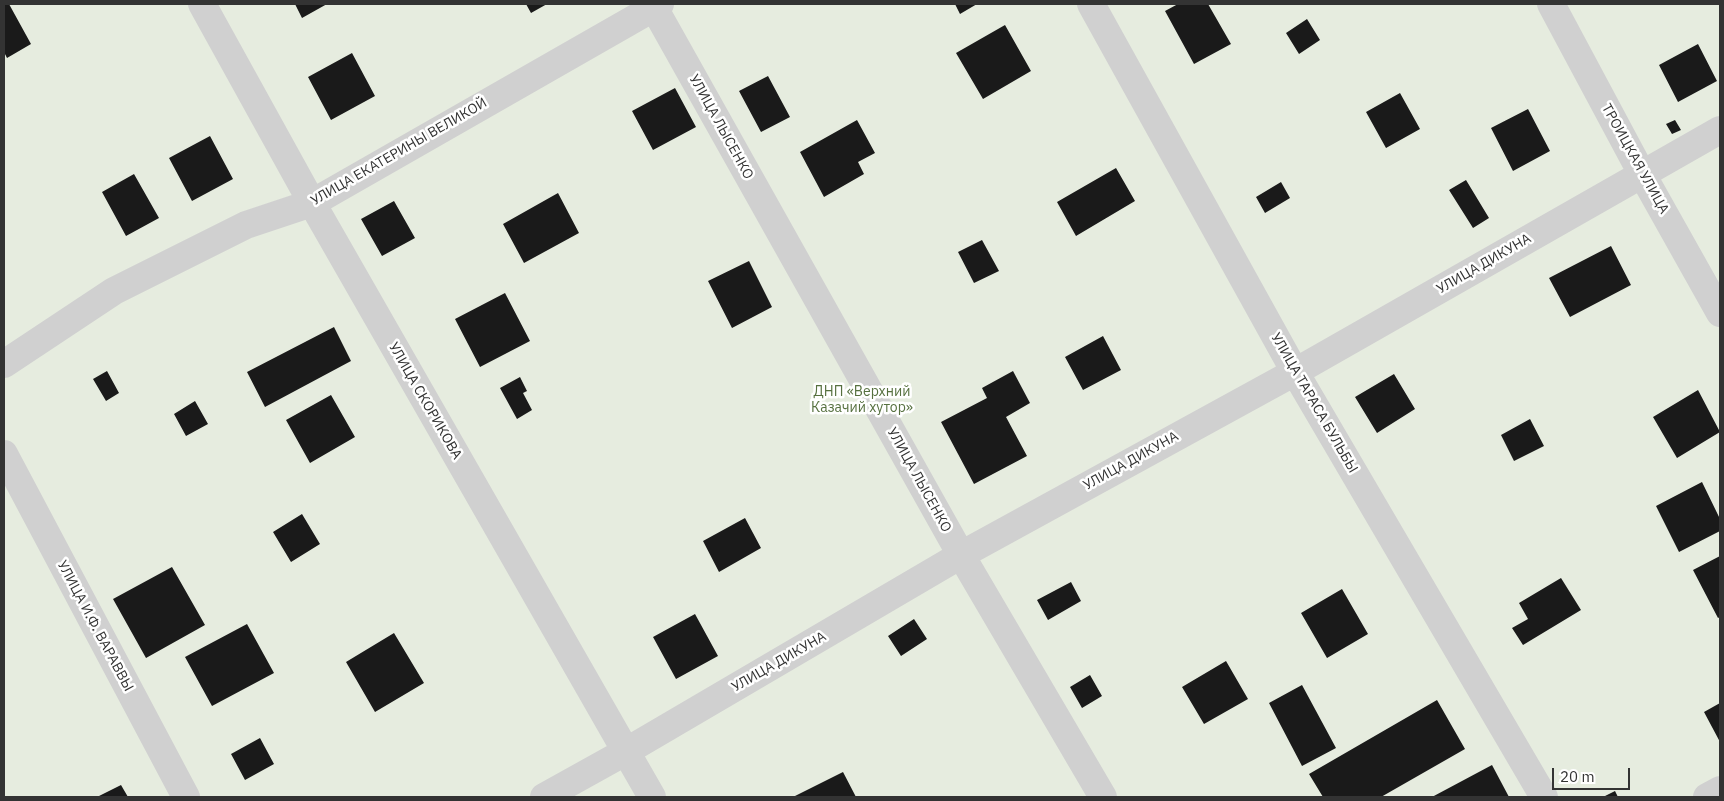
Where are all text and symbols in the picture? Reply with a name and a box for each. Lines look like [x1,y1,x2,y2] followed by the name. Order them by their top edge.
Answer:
[685,72,757,182] street label: УЛИЦА ЛЫСЕНКО
[308,95,490,209] street label: УЛИЦА ЕКАТЕРИНЫ ВЕЛИКОЙ
[1598,101,1672,217] street label: ТРОИЦКАЯ УЛИЦА
[1434,230,1534,298] street label: УЛИЦА ДИКУНА
[1267,330,1361,476] street label: УЛИЦА ТАРАСА БУЛЬБЫ
[385,340,465,462] street label: УЛИЦА СКОРИКОВА
[811,384,913,417] park label: ДНП «Верхний Казачий хутор»
[883,425,955,535] street label: УЛИЦА ЛЫСЕНКО
[1081,428,1181,494] street label: УЛИЦА ДИКУНА
[53,558,137,694] street label: УЛИЦА И.Ф. ВАРАВВЫ
[729,628,829,696] street label: УЛИЦА ДИКУНА
[1554,758,1632,790] scale bar
[1560,767,1595,786] text: 20 m

